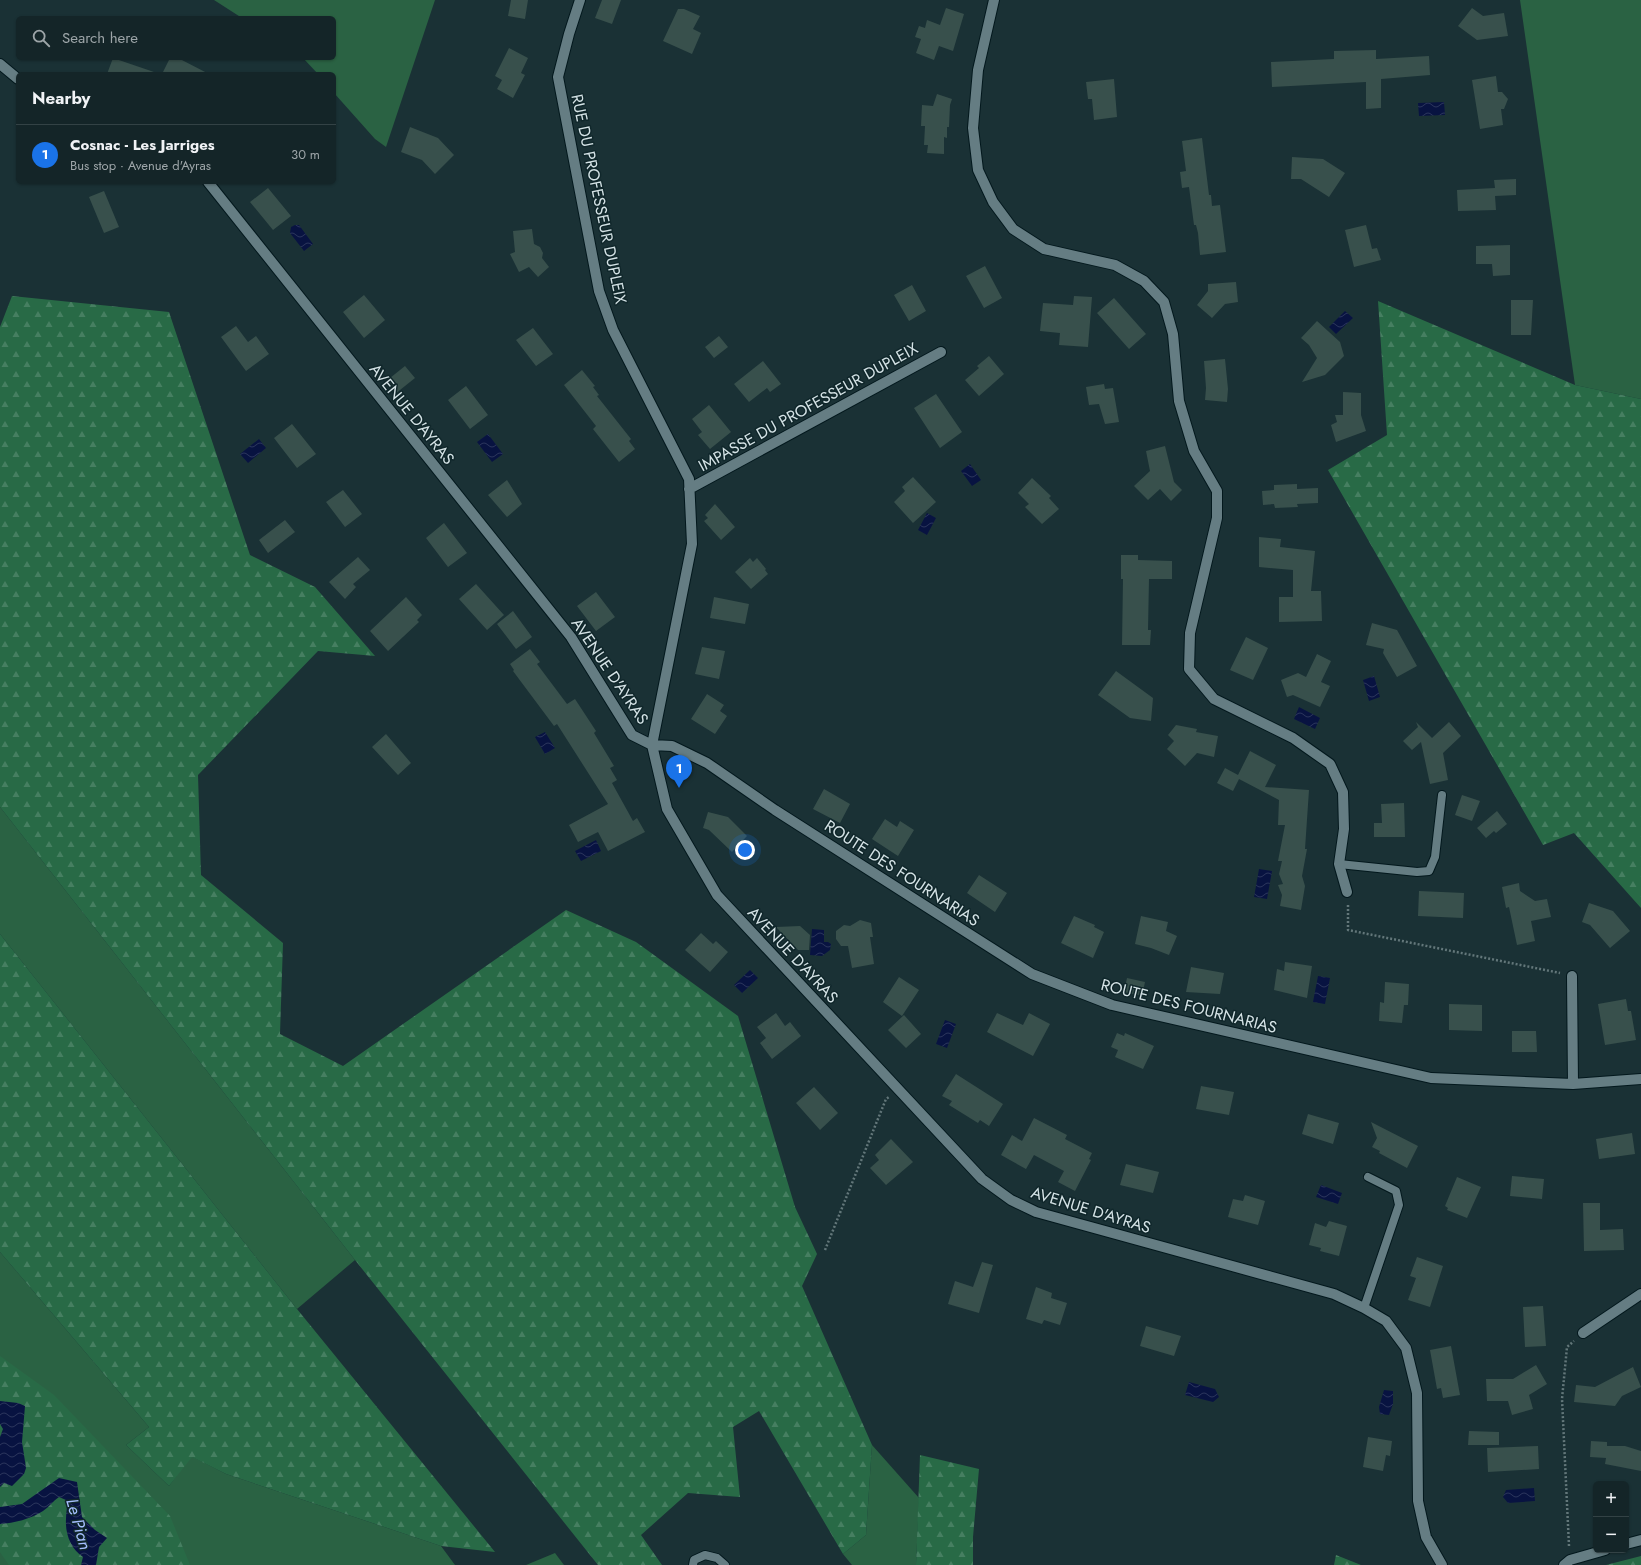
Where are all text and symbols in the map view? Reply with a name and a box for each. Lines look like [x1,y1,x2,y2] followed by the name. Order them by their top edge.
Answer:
[16,16,336,60] search box
[30,27,52,49] icon: search
[62,27,138,49] text: Search here
[32,86,90,110] text: Nearby
[566,92,633,306] street label: RUE DU PROFESSEUR DUPLEIX
[70,134,215,156] text: Cosnac - Les Jarriges
[42,145,48,164] text: 1
[291,145,320,164] text: 30 m
[70,156,211,175] text: Bus stop · Avenue d'Ayras
[694,337,922,477] street label: IMPASSE DU PROFESSEUR DUPLEIX
[364,359,460,470] street label: AVENUE D'AYRAS
[566,613,654,729] street label: AVENUE D'AYRAS
[666,755,692,788] pin: 1
[820,814,984,932] street label: ROUTE DES FOURNARIAS
[735,840,755,860] your location
[742,902,844,1008] street label: AVENUE D'AYRAS
[1099,973,1280,1039] street label: ROUTE DES FOURNARIAS
[1028,1181,1154,1239] street label: AVENUE D'AYRAS
[1593,1481,1629,1553] map controls
[1593,1481,1629,1517] button: +
[60,1495,98,1553] water label: Le Pian
[1593,1517,1629,1553] button: −

